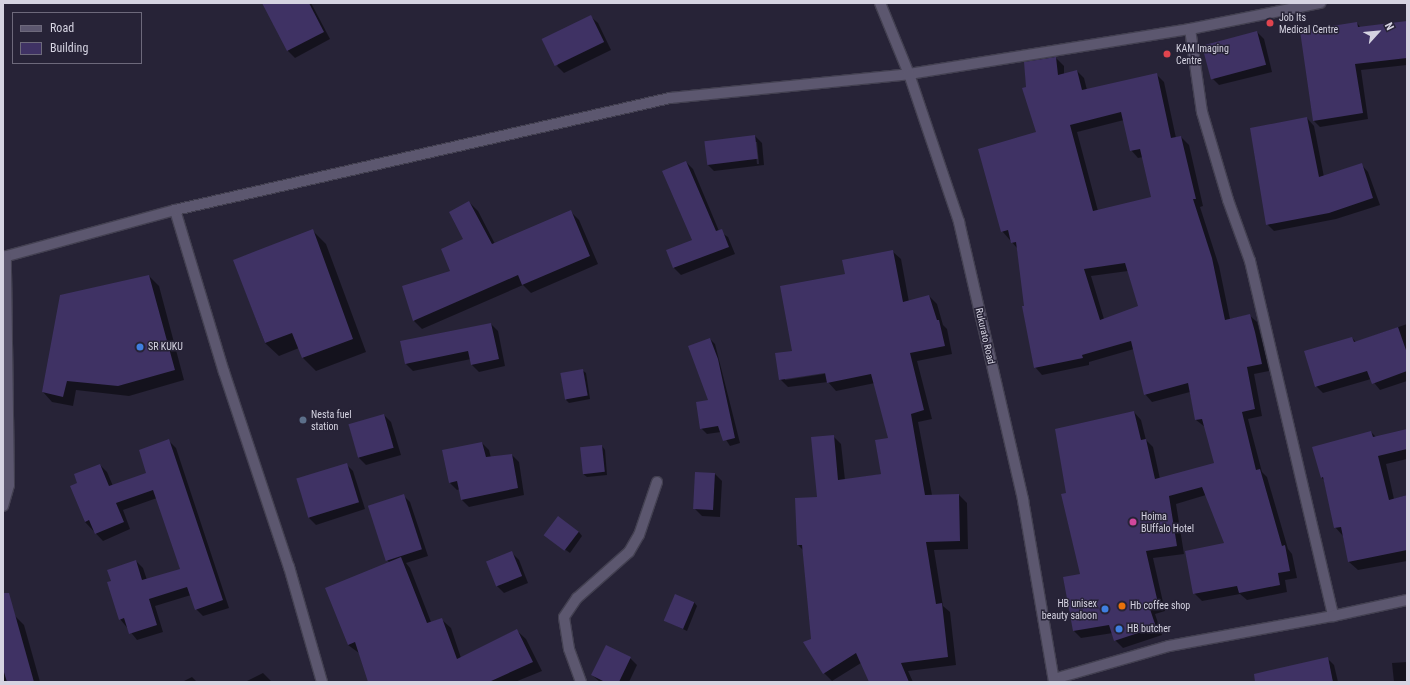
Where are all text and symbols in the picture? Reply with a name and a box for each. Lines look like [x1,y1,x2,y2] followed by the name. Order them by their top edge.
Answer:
[1279,11,1338,34] place label: Job Its Medical Centre
[12,12,142,64] legend
[1358,12,1398,52] north arrow
[1264,17,1276,29] marker: Job Its Medical Centre
[1382,20,1396,32] text: N
[50,21,74,35] text: Road
[50,41,88,55] text: Building
[1176,42,1229,66] place label: KAM Imaging Centre
[1161,48,1173,60] marker: KAM Imaging Centre
[973,307,997,365] street label: Rukurato Road
[148,341,183,353] place label: SR KUKU
[135,342,145,352] marker: SR KUKU
[311,408,351,432] place label: Nesta fuel station
[298,415,308,425] marker: Nesta fuel station
[1141,510,1194,534] place label: Hoima BUffalo Hotel
[1128,517,1138,527] marker: Hoima BUffalo Hotel
[1042,597,1097,620] place label: HB unisex beauty saloon
[1130,600,1190,612] place label: Hb coffee shop
[1117,601,1127,611] marker: Hb coffee shop
[1100,604,1110,614] marker: HB unisex beauty saloon
[1127,623,1171,635] place label: HB butcher
[1114,624,1124,634] marker: HB butcher

